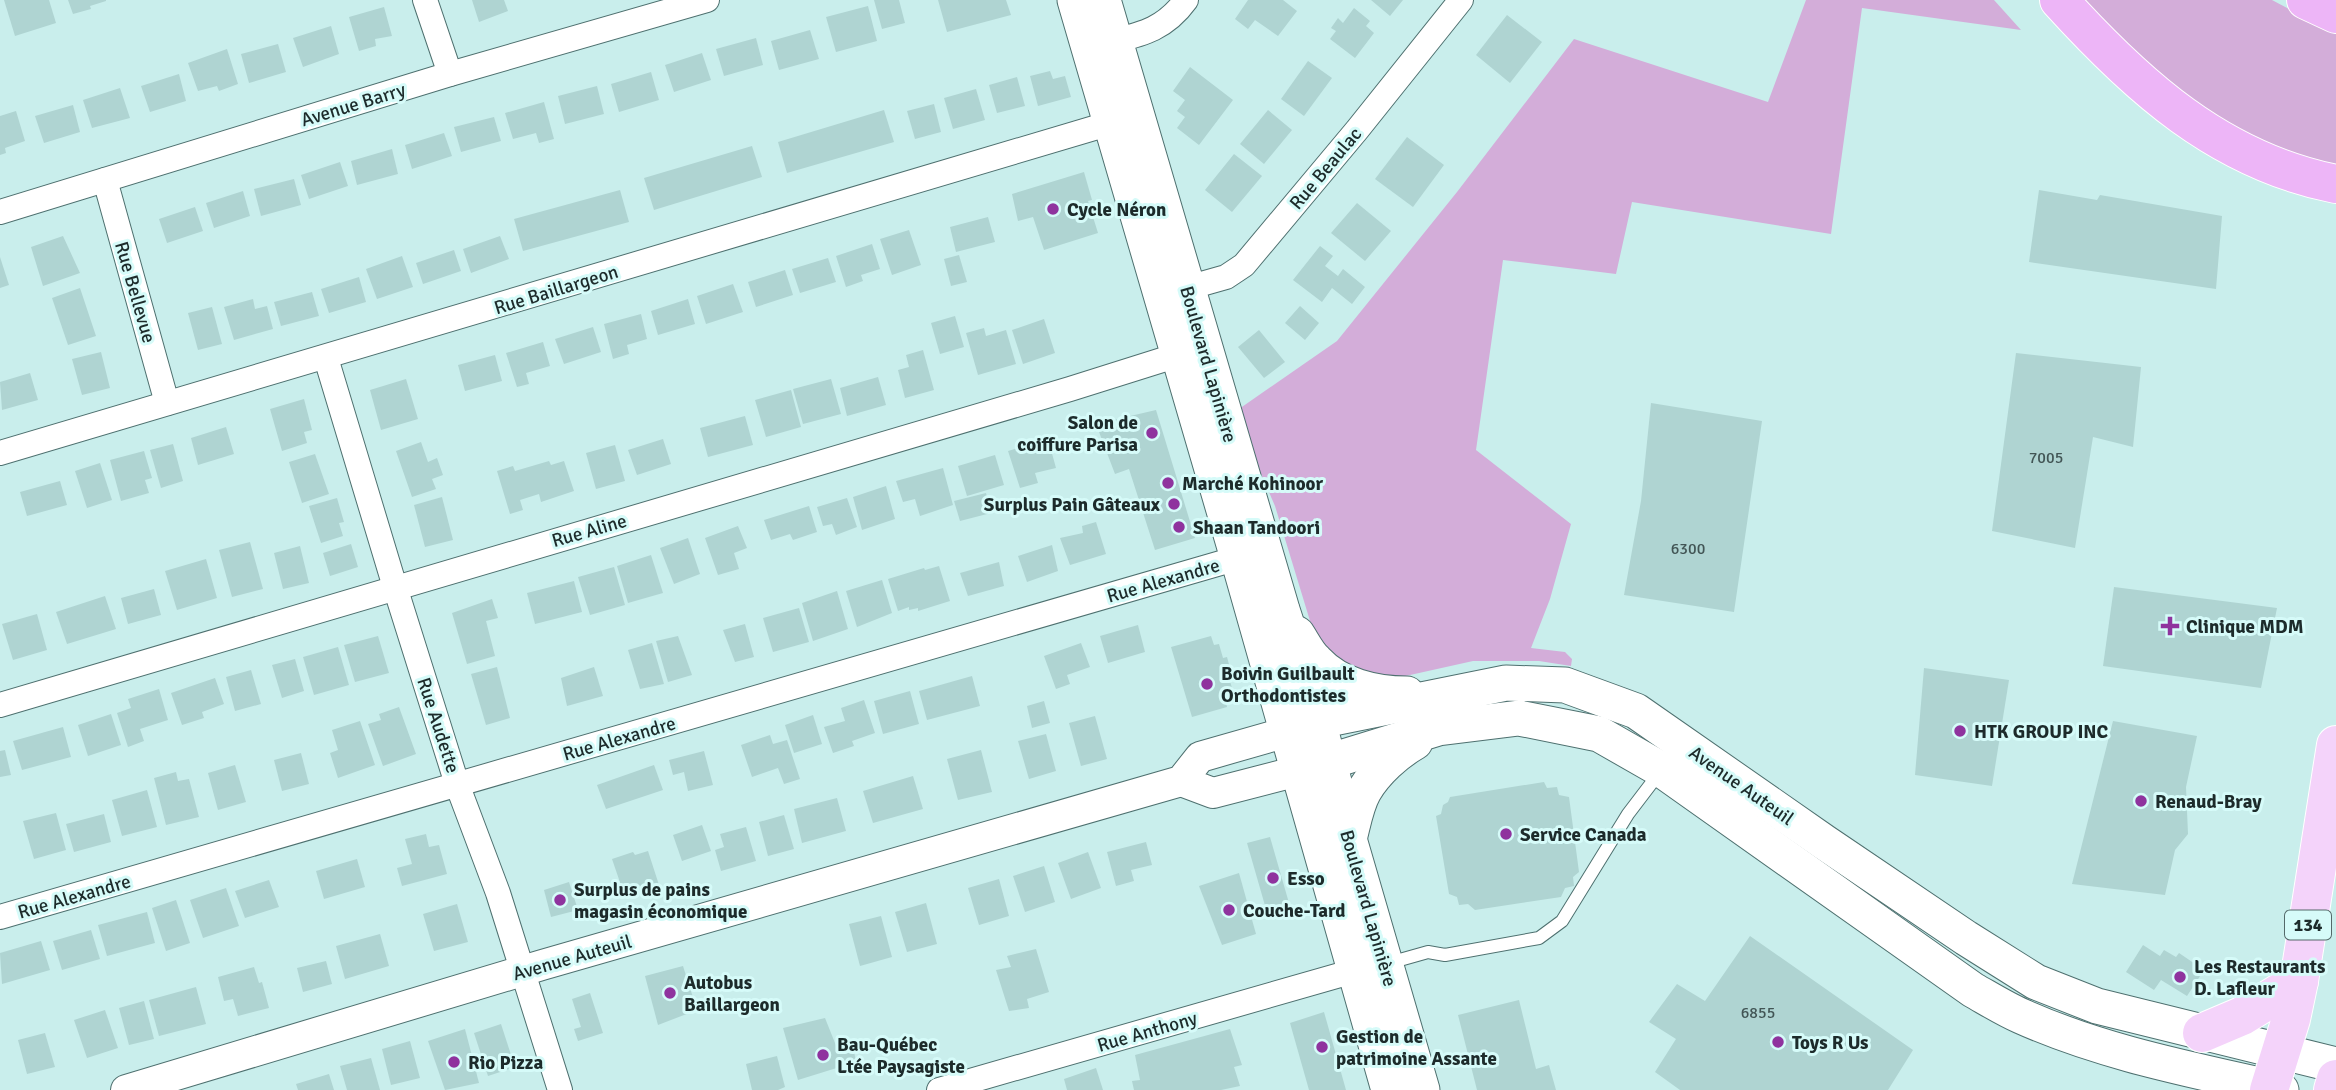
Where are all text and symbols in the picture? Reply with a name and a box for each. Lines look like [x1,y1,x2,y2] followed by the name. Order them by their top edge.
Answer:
[298,78,409,132] street label: Avenue Barry
[1284,123,1367,215] street label: Rue Beaulac
[1067,198,1166,222] place label: Cycle Néron
[1045,201,1061,217] marker: Cycle Néron
[109,239,161,346] street label: Rue Bellevue
[491,260,621,320] street label: Rue Baillargeon
[1174,283,1242,445] street label: Boulevard Lapinière
[1017,411,1138,457] place label: Salon de coiffure Parisa
[1144,425,1160,441] marker: Salon de coiffure Parisa
[2029,448,2063,468] house number: 7005
[1182,472,1323,496] place label: Marché Kohinoor
[1160,475,1176,491] marker: Marché Kohinoor
[984,493,1161,517] place label: Surplus Pain Gâteaux
[1166,496,1182,512] marker: Surplus Pain Gâteaux
[549,509,630,553] street label: Rue Aline
[1193,516,1320,540] place label: Shaan Tandoori
[1171,519,1187,535] marker: Shaan Tandoori
[1671,539,1705,559] house number: 6300
[1104,553,1222,609] street label: Rue Alexandre
[2186,615,2304,639] place label: Clinique MDM
[2160,616,2180,636] marker: Clinique MDM
[1221,662,1355,708] place label: Boivin Guilbault Orthodontistes
[411,674,465,776] street label: Rue Audette
[1199,676,1215,692] marker: Boivin Guilbault Orthodontistes
[560,711,678,767] street label: Rue Alexandre
[1974,720,2109,744] place label: HTK GROUP INC
[1952,723,1968,739] marker: HTK GROUP INC
[1684,741,1798,831] street label: Avenue Auteuil
[2155,790,2262,814] place label: Renaud-Bray
[2133,793,2149,809] marker: Renaud-Bray
[1520,823,1647,847] place label: Service Canada
[1498,826,1514,842] marker: Service Canada
[1334,827,1402,989] street label: Boulevard Lapinière
[1287,867,1325,891] place label: Esso
[15,869,133,925] street label: Rue Alexandre
[1265,870,1281,886] marker: Esso
[574,878,747,924] place label: Surplus de pains magasin économique
[552,892,568,908] marker: Surplus de pains magasin économique
[1243,899,1346,923] place label: Couche-Tard
[1221,902,1237,918] marker: Couche-Tard
[2285,910,2331,940] road number: 134
[510,930,634,986] street label: Avenue Auteuil
[2194,955,2325,1001] place label: Les Restaurants D. Lafleur
[2172,969,2188,985] marker: Les Restaurants D. Lafleur
[684,971,780,1017] place label: Autobus Baillargeon
[662,985,678,1001] marker: Autobus Baillargeon
[1741,1003,1775,1023] house number: 6855
[1095,1006,1200,1058] street label: Rue Anthony
[1336,1025,1497,1071] place label: Gestion de patrimoine Assante
[1792,1031,1869,1055] place label: Toys R Us
[837,1033,965,1079] place label: Bau-Québec Ltée Paysagiste
[1770,1034,1786,1050] marker: Toys R Us
[1314,1039,1330,1055] marker: Gestion de patrimoine Assante
[815,1047,831,1063] marker: Bau-Québec Ltée Paysagiste
[468,1051,543,1075] place label: Rio Pizza
[446,1054,462,1070] marker: Rio Pizza

